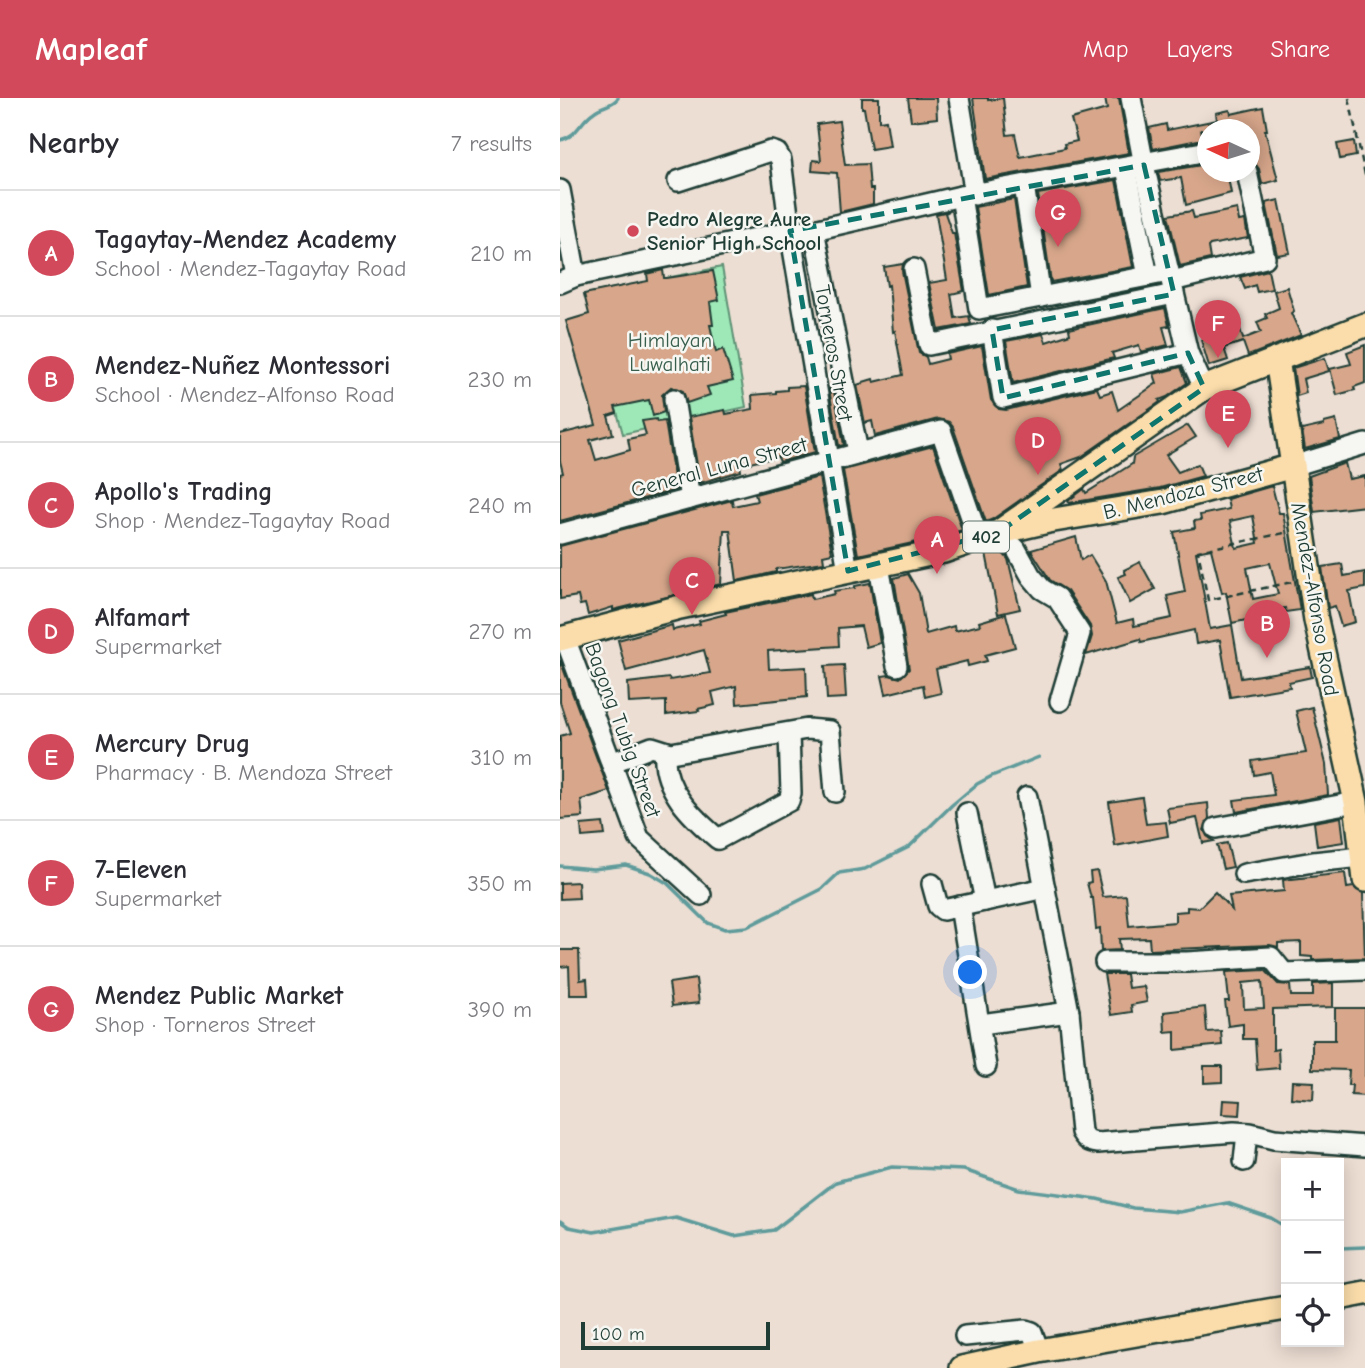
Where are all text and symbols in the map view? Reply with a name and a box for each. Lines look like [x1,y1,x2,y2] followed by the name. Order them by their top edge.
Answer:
[35,30,147,68] text: Mapleaf
[1083,35,1129,63] text: Map
[1167,35,1232,63] text: Layers
[1270,35,1330,63] text: Share
[1197,119,1260,182] north arrow
[28,126,119,161] text: Nearby
[451,130,532,157] text: 7 results
[1035,189,1081,247] pin: G
[647,207,821,255] place label: Pedro Alegre Aure Senior High School
[625,223,641,239] marker: Pedro Alegre Aure Senior High School
[95,225,396,255] text: Tagaytay-Mendez Academy
[45,240,57,267] text: A
[470,240,532,267] text: 210 m
[95,255,406,282] text: School · Mendez-Tagaytay Road
[810,283,858,424] street label: Torneros Street
[1195,300,1241,358] pin: F
[628,328,712,376] park label: Himlayan Luwalhati
[95,351,390,381] text: Mendez-Nuñez Montessori
[44,366,58,393] text: B
[468,366,532,393] text: 230 m
[95,381,395,408] text: School · Mendez-Alfonso Road
[1205,390,1251,448] pin: E
[1015,417,1061,475] pin: D
[628,432,811,502] street label: General Luna Street
[1101,461,1266,524] street label: B. Mendoza Street
[95,477,273,507] text: Apollo's Trading
[44,492,58,519] text: C
[468,492,532,519] text: 240 m
[1286,500,1344,698] street label: Mendez-Alfonso Road
[95,507,390,534] text: Shop · Mendez-Tagaytay Road
[914,516,960,574] pin: A
[963,522,1009,552] road number: 402
[669,557,715,615] pin: C
[1244,600,1290,658] pin: B
[95,603,189,633] text: Alfamart
[44,618,58,645] text: D
[468,618,532,645] text: 270 m
[95,633,221,660] text: Supermarket
[580,639,666,822] street label: Bagong Tubig Street
[95,729,250,759] text: Mercury Drug
[44,744,58,771] text: E
[471,744,532,771] text: 310 m
[95,759,392,786] text: Pharmacy · B. Mendoza Street
[95,855,187,885] text: 7-Eleven
[44,870,58,897] text: F
[467,870,532,897] text: 350 m
[95,885,221,912] text: Supermarket
[953,955,987,989] your location
[95,981,343,1011] text: Mendez Public Market
[43,996,59,1023] text: G
[467,996,532,1023] text: 390 m
[95,1011,315,1038] text: Shop · Torneros Street
[1281,1158,1344,1347] map controls
[1281,1158,1344,1221] button: +
[1281,1221,1344,1284] button: −
[1281,1284,1344,1347] button: locate
[581,1319,770,1351] scale bar
[592,1323,645,1345] text: 100 m

